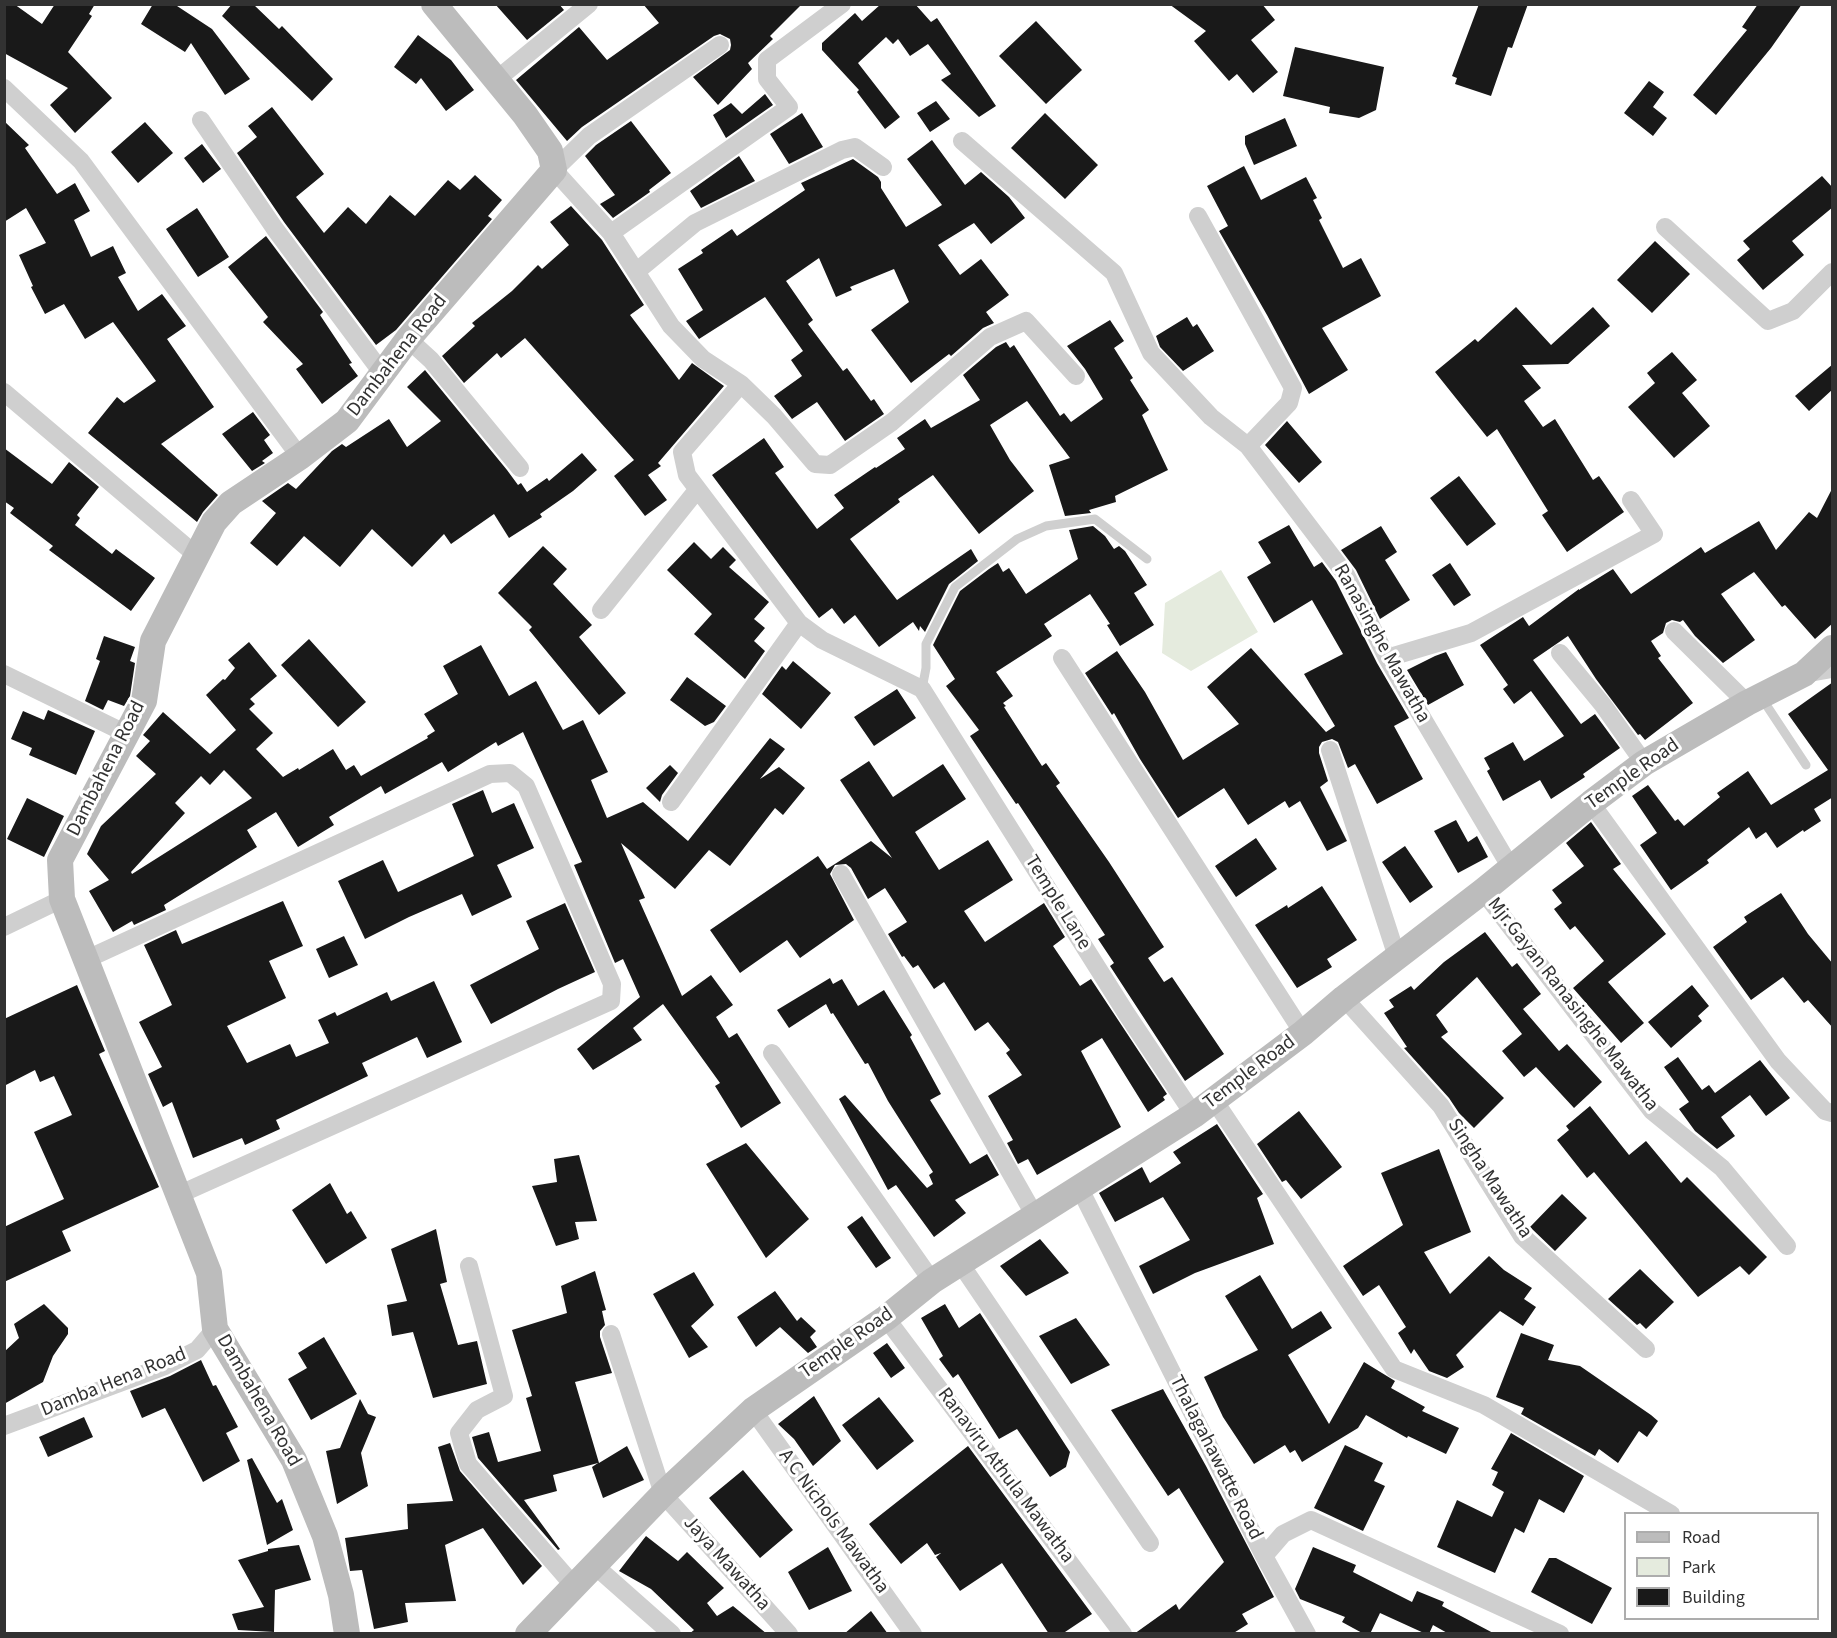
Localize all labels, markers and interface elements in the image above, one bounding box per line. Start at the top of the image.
street label: Dambahena Road [343,290,453,422]
street label: Ranasinghe Mawatha [1327,560,1435,728]
street label: Dambahena Road [63,697,151,841]
street label: Temple Road [1581,734,1685,816]
street label: Temple Lane [1019,851,1095,955]
street label: Mjr.Gayan Ranasinghe Mawatha [1481,893,1663,1117]
street label: Temple Road [1199,1031,1301,1115]
street label: Singha Mawatha [1441,1115,1537,1243]
street label: Temple Road [795,1303,899,1385]
street label: Dambahena Road [210,1331,306,1471]
street label: Damba Hena Road [38,1343,190,1423]
street label: Thalagahawatte Road [1163,1372,1267,1544]
street label: Ranaviru Athula Mawatha [931,1384,1079,1568]
street label: A C Nichols Mawatha [773,1445,893,1599]
street label: Jaya Mawatha [677,1512,775,1616]
legend [1624,1512,1819,1620]
text: Road [1682,1525,1721,1550]
text: Park [1682,1555,1716,1580]
text: Building [1682,1585,1745,1610]

